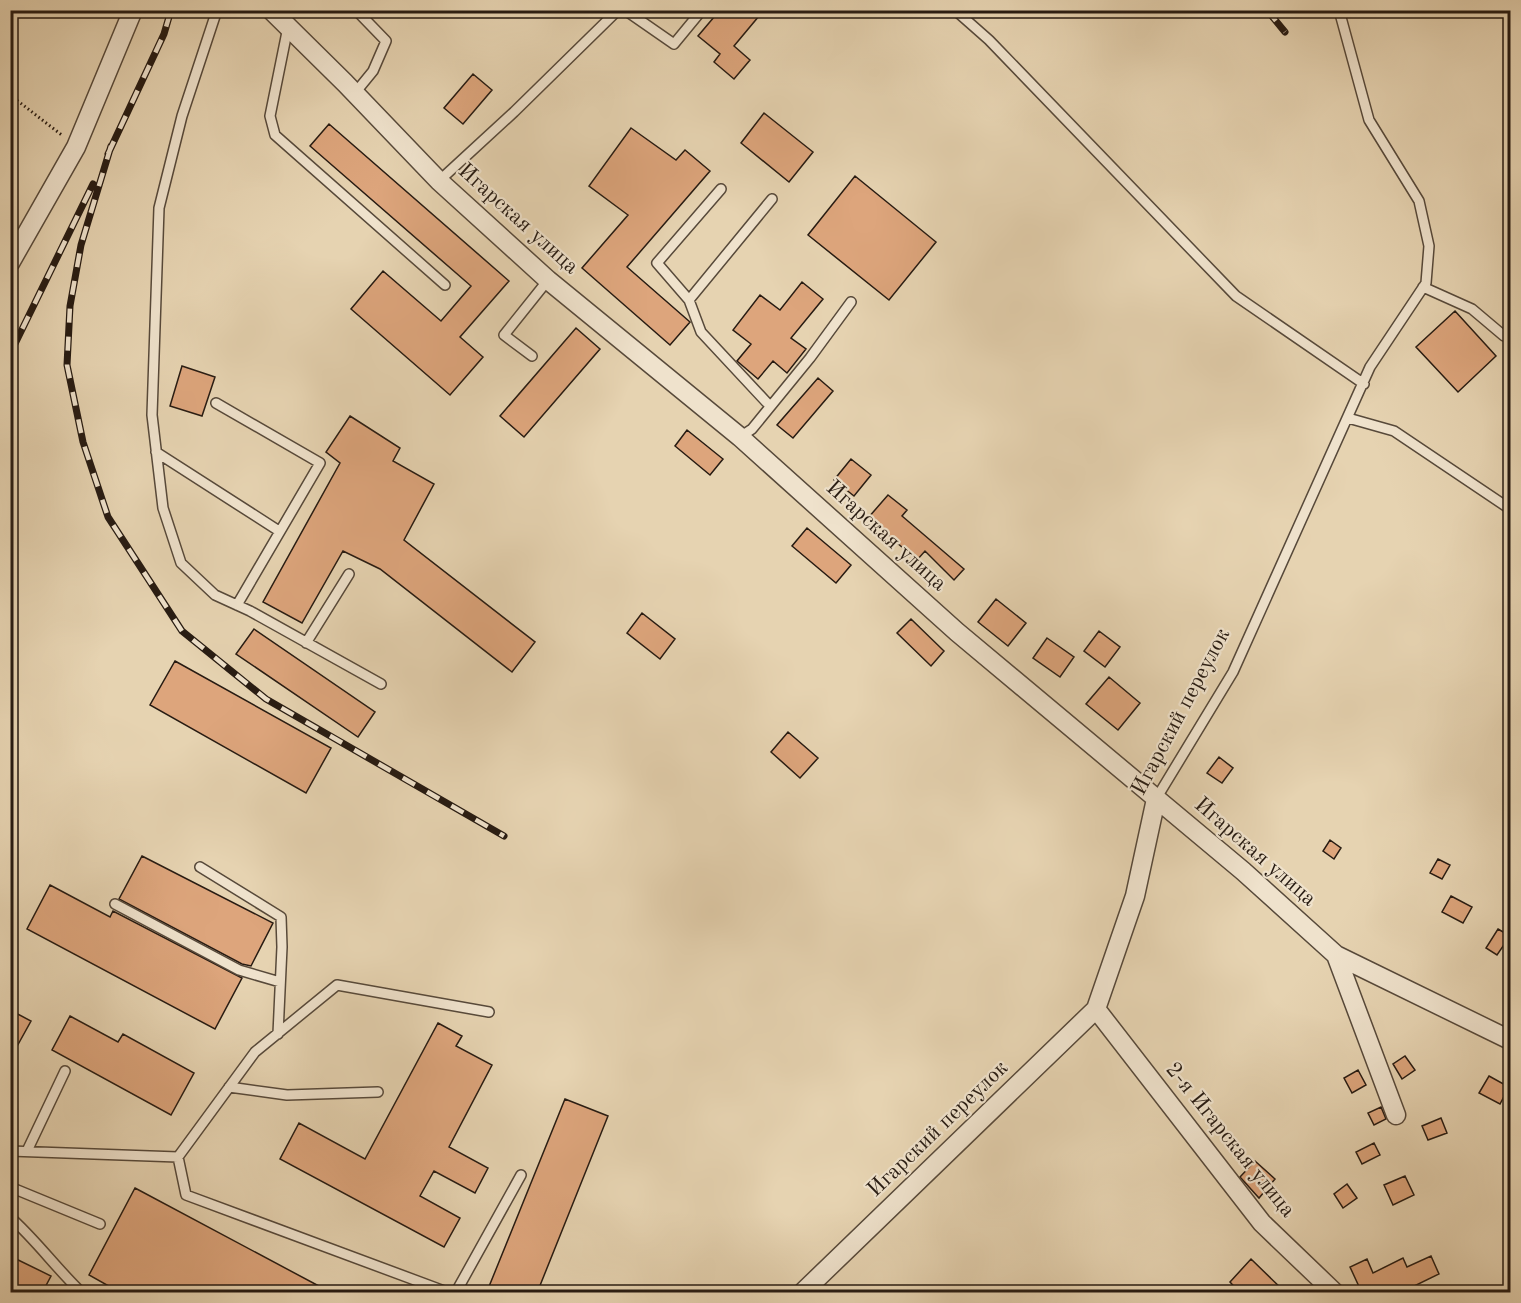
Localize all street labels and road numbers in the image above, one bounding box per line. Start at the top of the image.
street label: Игарская улица [454,159,582,279]
street label: Игарская улица [822,476,950,596]
street label: Игарский переулок [1128,625,1234,799]
street label: Игарская улица [1190,793,1320,911]
street label: Игарский переулок [864,1057,1012,1201]
street label: 2-я Игарская улица [1161,1058,1299,1222]

